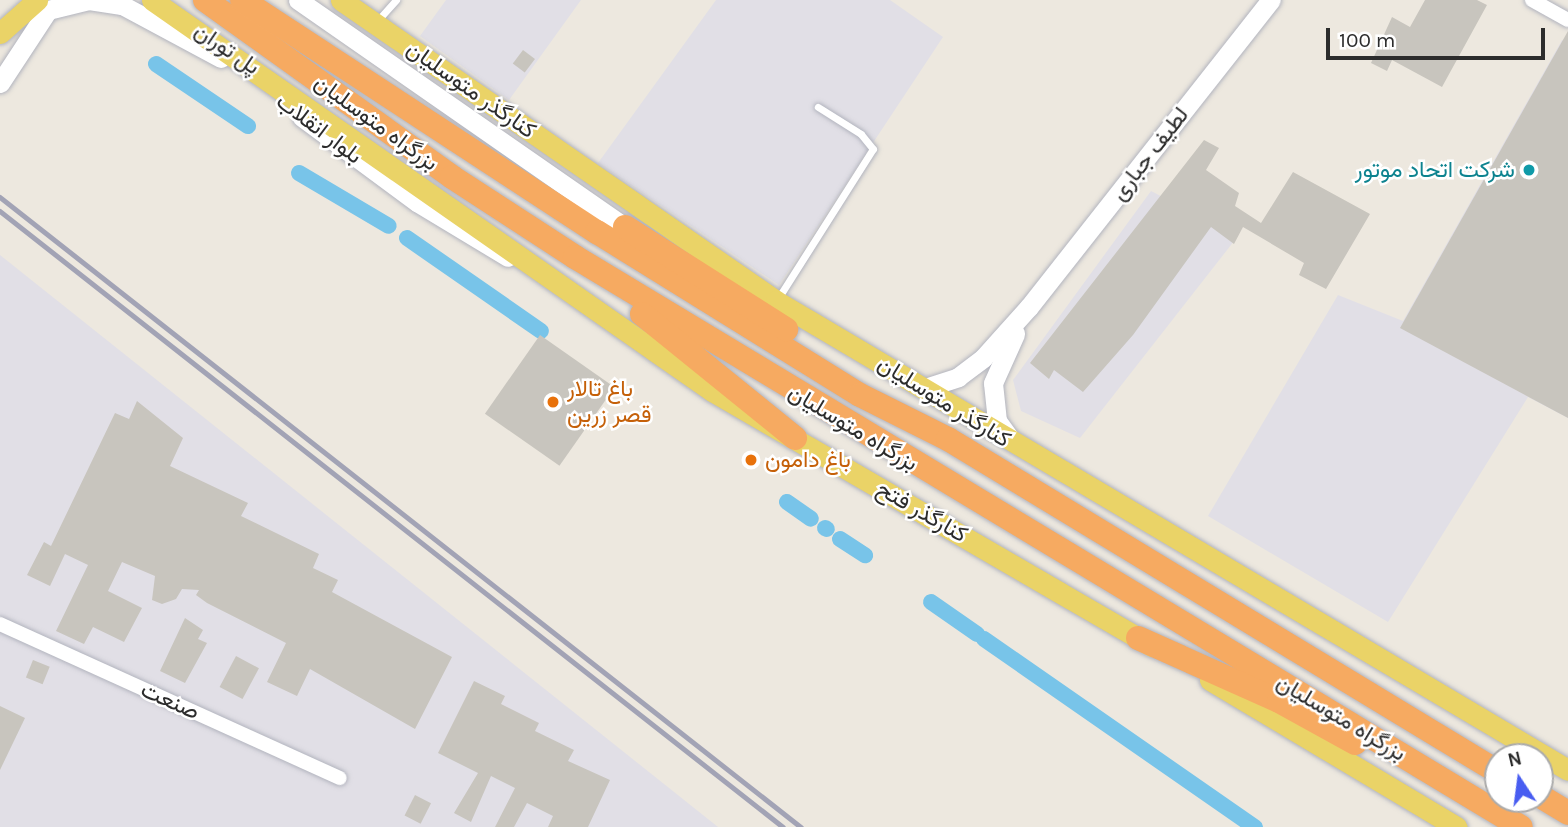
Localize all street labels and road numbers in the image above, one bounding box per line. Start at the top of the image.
street label: پل توران [189,17,265,81]
street label: کنارگذر متوسلیان [401,35,541,145]
street label: بزرگراه متوسلیان [309,69,443,177]
street label: بلوار انقلاب [271,88,367,170]
street label: لطیف جباری [1105,102,1195,206]
street label: کنارگذر متوسلیان [872,350,1016,454]
street label: بزرگراه متوسلیان [783,379,923,477]
street label: کنارگذر فتح [872,475,972,549]
street label: بزرگراه متوسلیان [1271,669,1411,767]
street label: صنعت [136,676,204,726]

